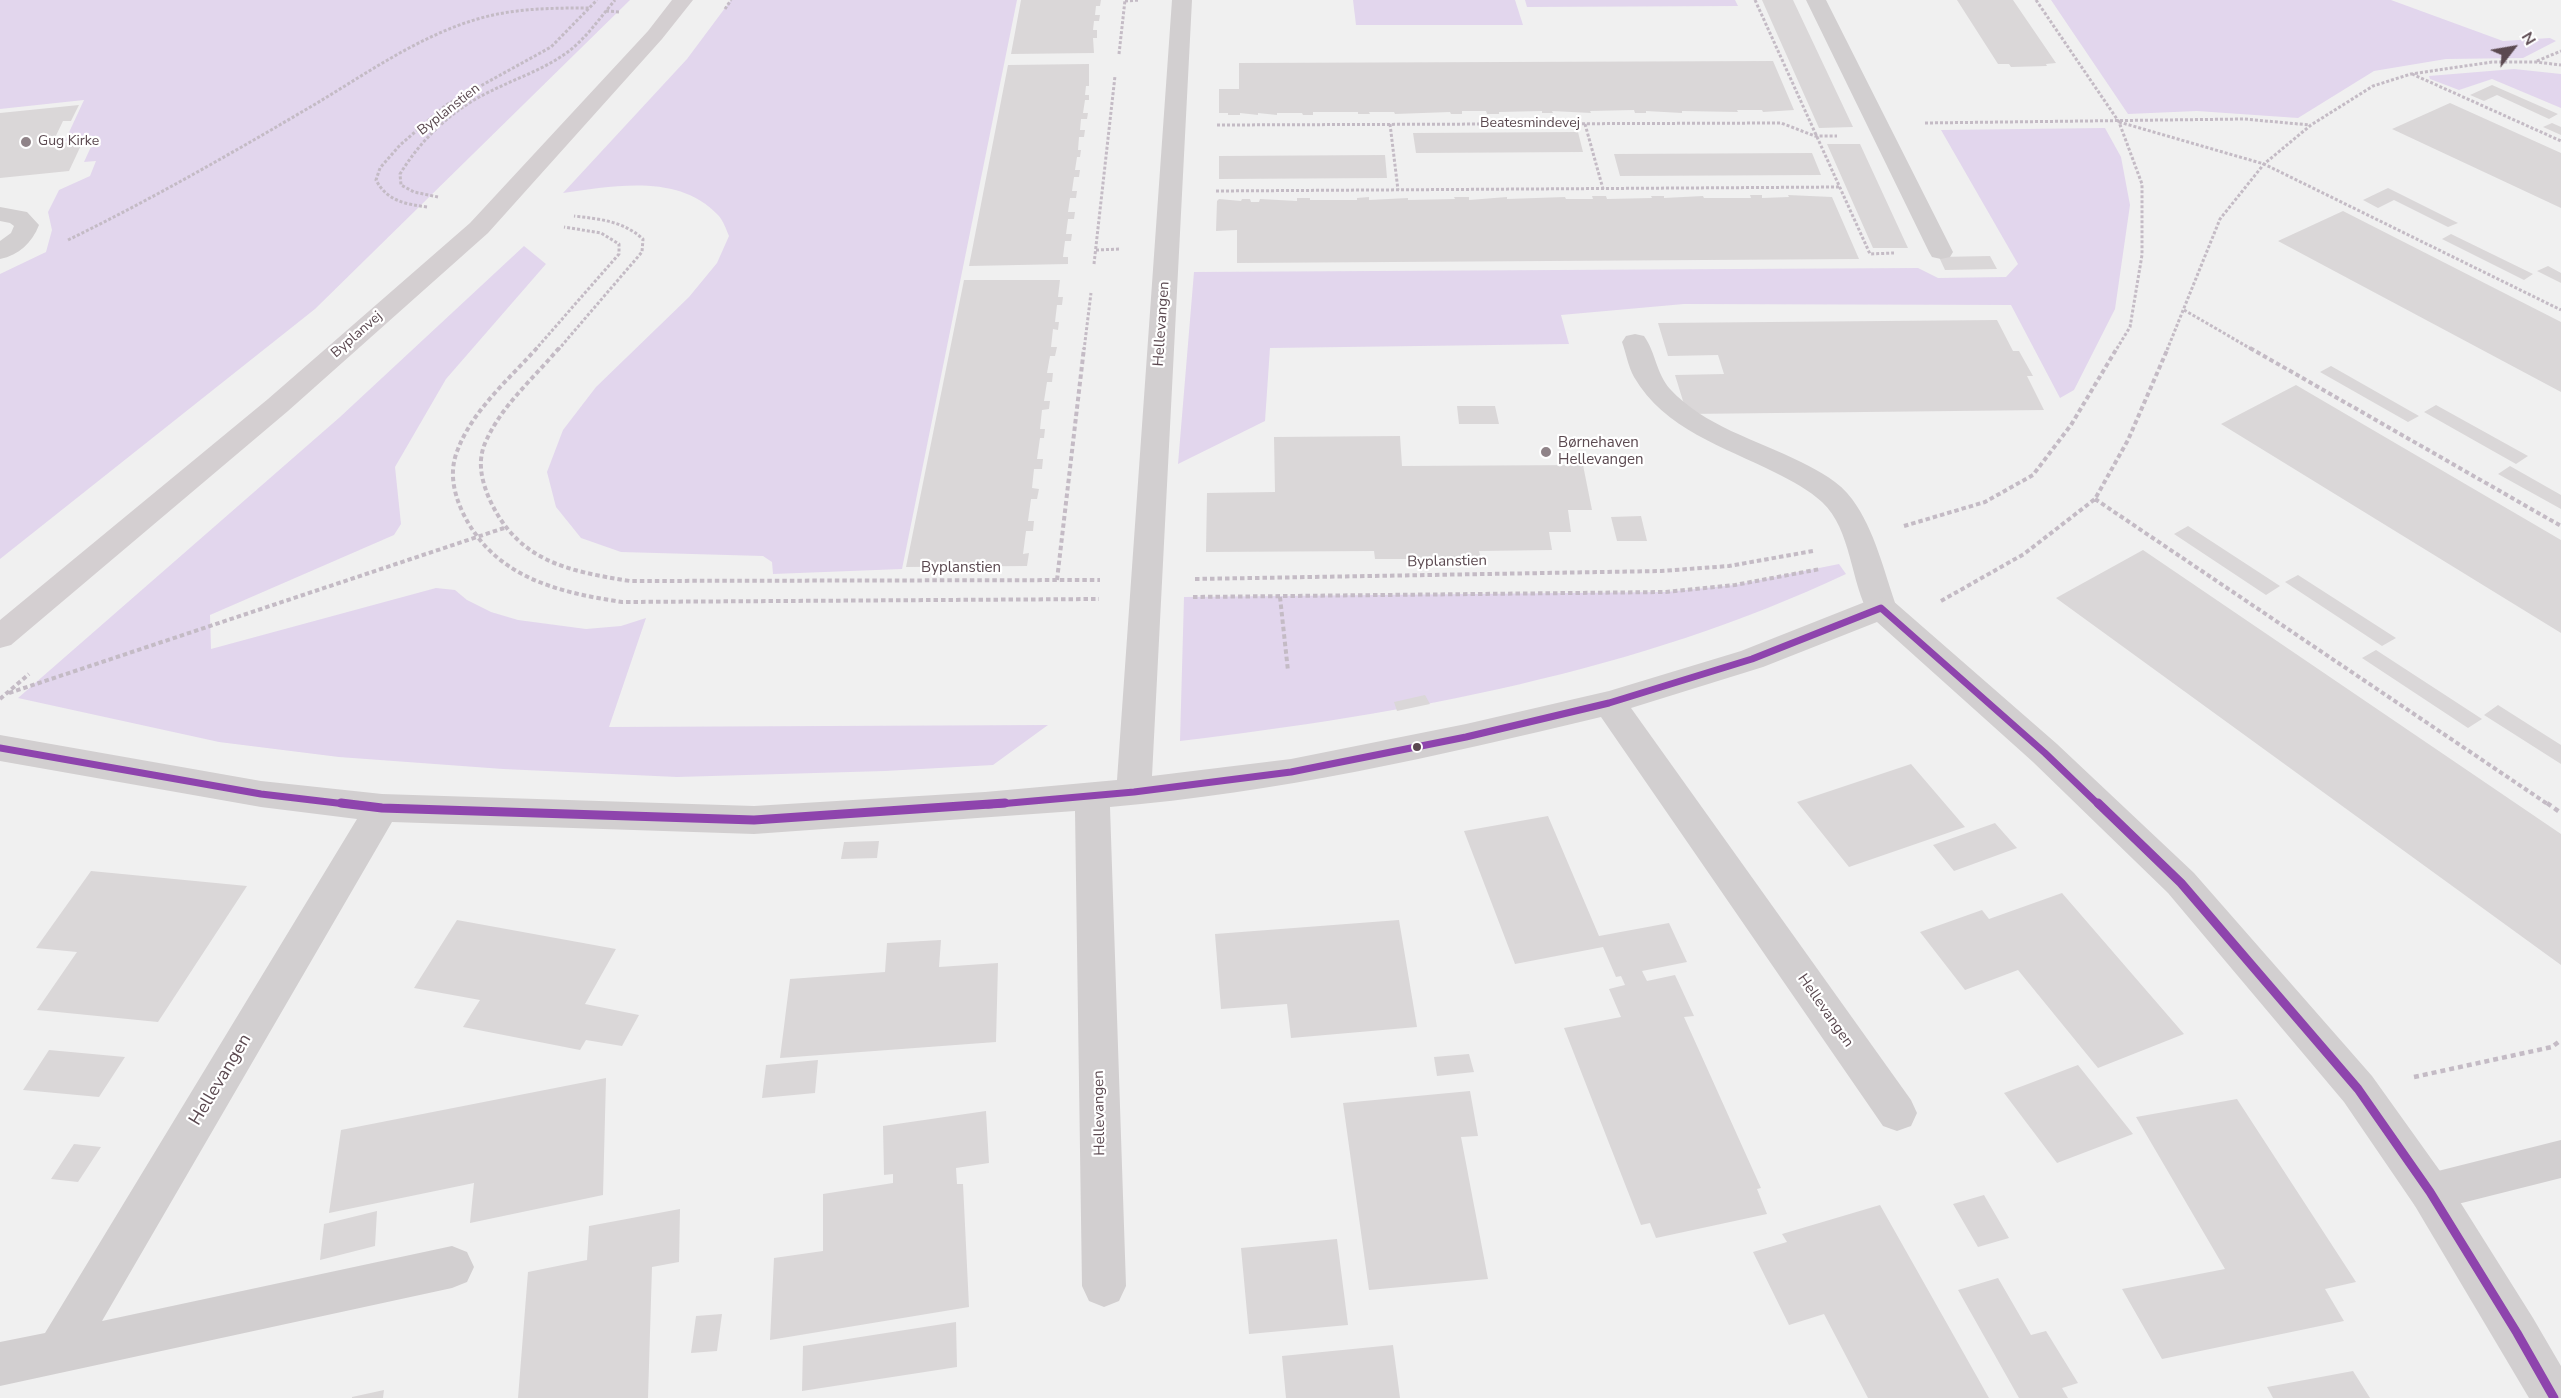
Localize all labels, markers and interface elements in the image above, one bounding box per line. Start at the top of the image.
north arrow [2483,18,2543,78]
text: N [2516,28,2541,50]
street label: Byplanstien [414,80,484,140]
street label: Beatesmindevej [1480,116,1580,132]
place label: Gug Kirke [38,134,99,150]
marker: Gug Kirke [19,135,33,149]
street label: Hellevangen [1150,281,1174,367]
street label: Byplanvej [328,308,386,362]
place label: Børnehaven Hellevangen [1558,434,1643,469]
marker: Børnehaven Hellevangen [1539,445,1553,459]
street label: Byplanstien [1407,552,1487,572]
street label: Byplanstien [921,559,1001,577]
unlabelled marker [1411,741,1423,753]
street label: Hellevangen [1793,971,1857,1051]
street label: Hellevangen [185,1031,257,1129]
street label: Hellevangen [1090,1070,1110,1156]

